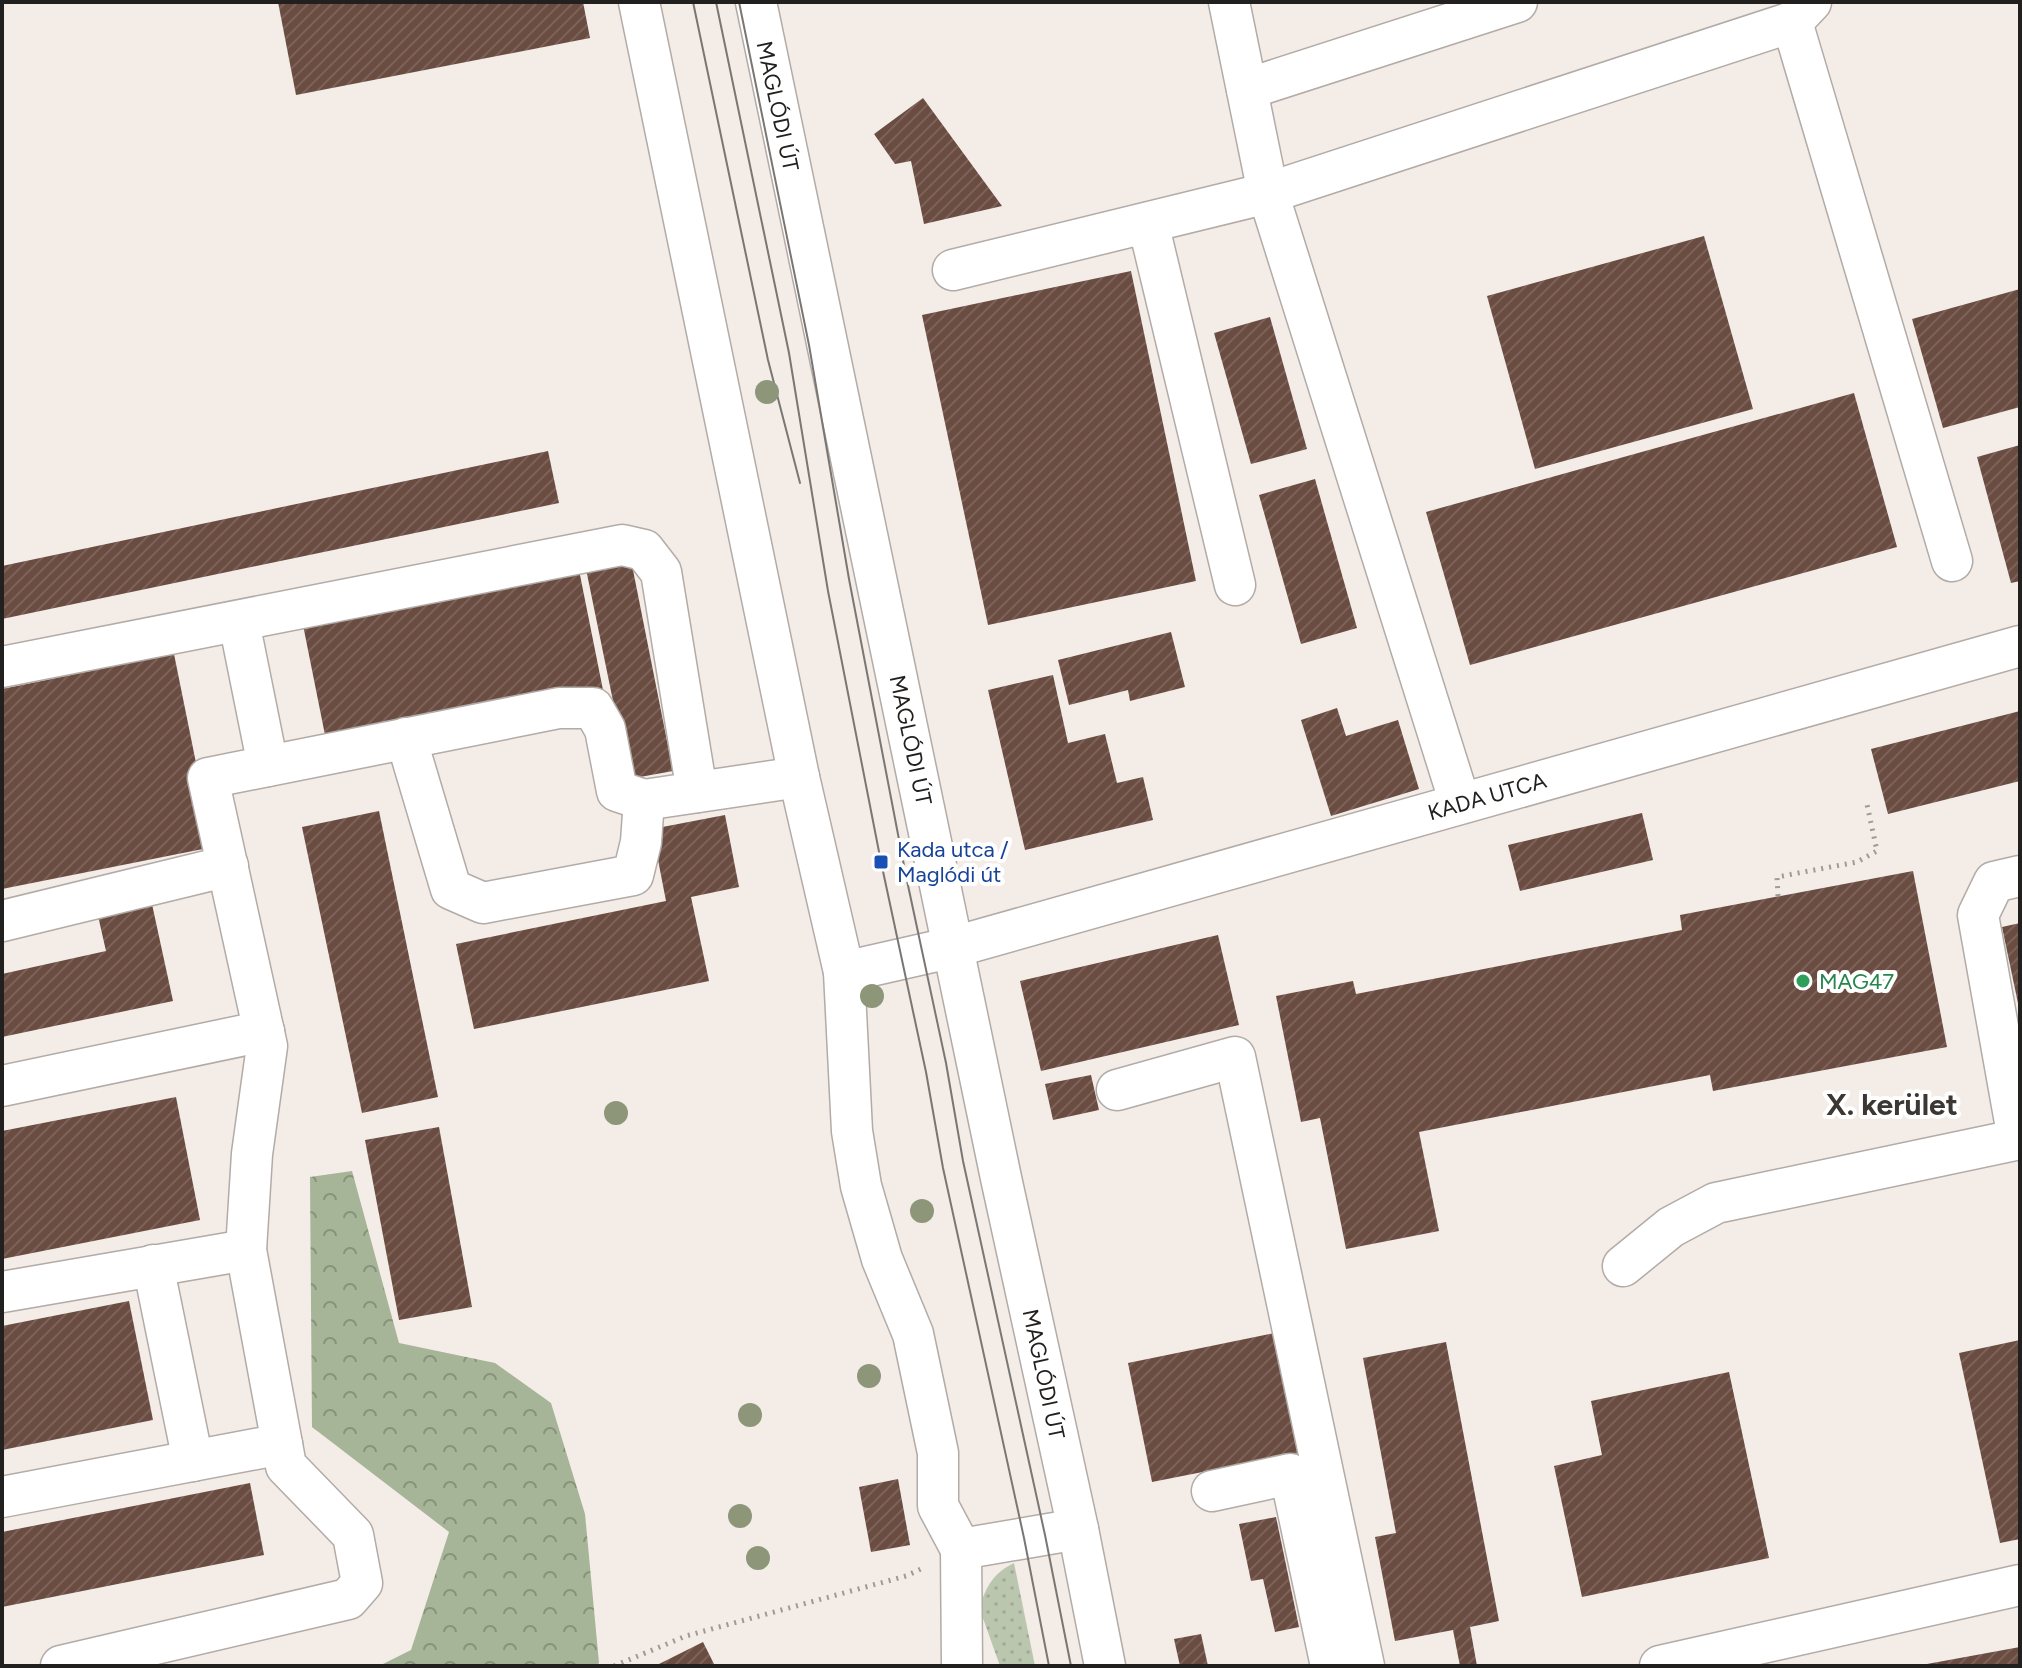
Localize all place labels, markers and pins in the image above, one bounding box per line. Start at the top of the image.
place label: Kada utca / Maglódi út [897,836,1009,888]
marker: Kada utca / Maglódi út [872,853,890,871]
place label: MAG47 [1819,968,1894,995]
marker: MAG47 [1794,972,1812,990]

